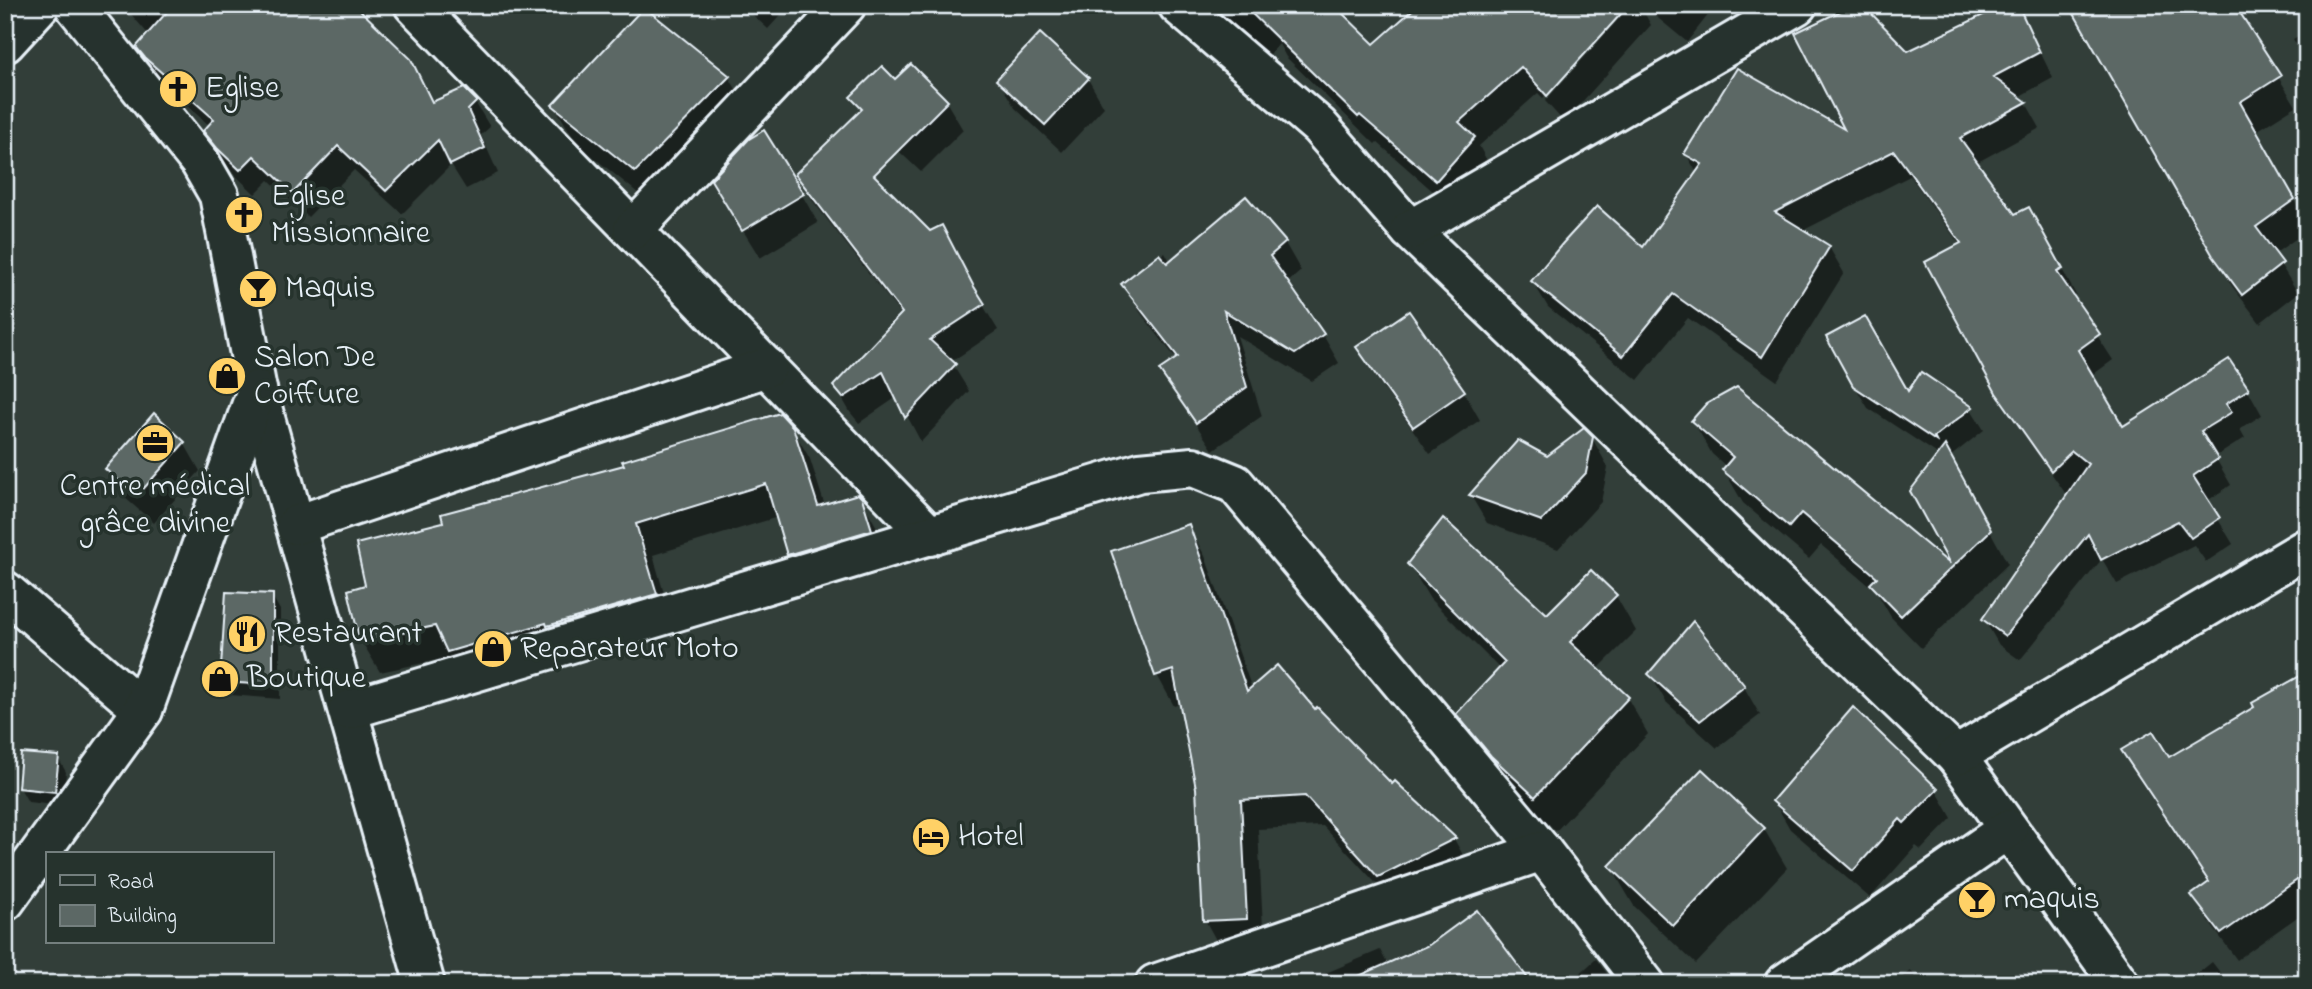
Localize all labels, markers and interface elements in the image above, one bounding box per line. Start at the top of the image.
place label: Eglise [205,66,280,113]
church icon: Eglise [157,68,199,110]
place label: Eglise Missionnaire [271,174,431,258]
church icon: Eglise Missionnaire [223,194,265,236]
place label: Maquis [285,266,375,313]
bar icon: Maquis [237,268,279,310]
place label: Salon De Coiffure [254,335,376,419]
shop icon: Salon De Coiffure [206,355,248,397]
office icon: Centre médical grâce divine [134,422,176,464]
place label: Centre médical grâce divine [60,464,250,548]
place label: Restaurant [274,611,423,658]
restaurant icon: Restaurant [226,613,268,655]
place label: Reparateur Moto [520,626,739,673]
shop icon: Reparateur Moto [472,628,514,670]
place label: Boutique [246,656,366,703]
shop icon: Boutique [199,658,241,700]
place label: Hotel [958,814,1024,861]
hotel icon: Hotel [910,816,952,858]
legend [46,852,273,944]
text: Road [108,868,154,898]
place label: maquis [2004,877,2100,924]
bar icon: maquis [1956,879,1998,921]
text: Building [107,902,177,934]

